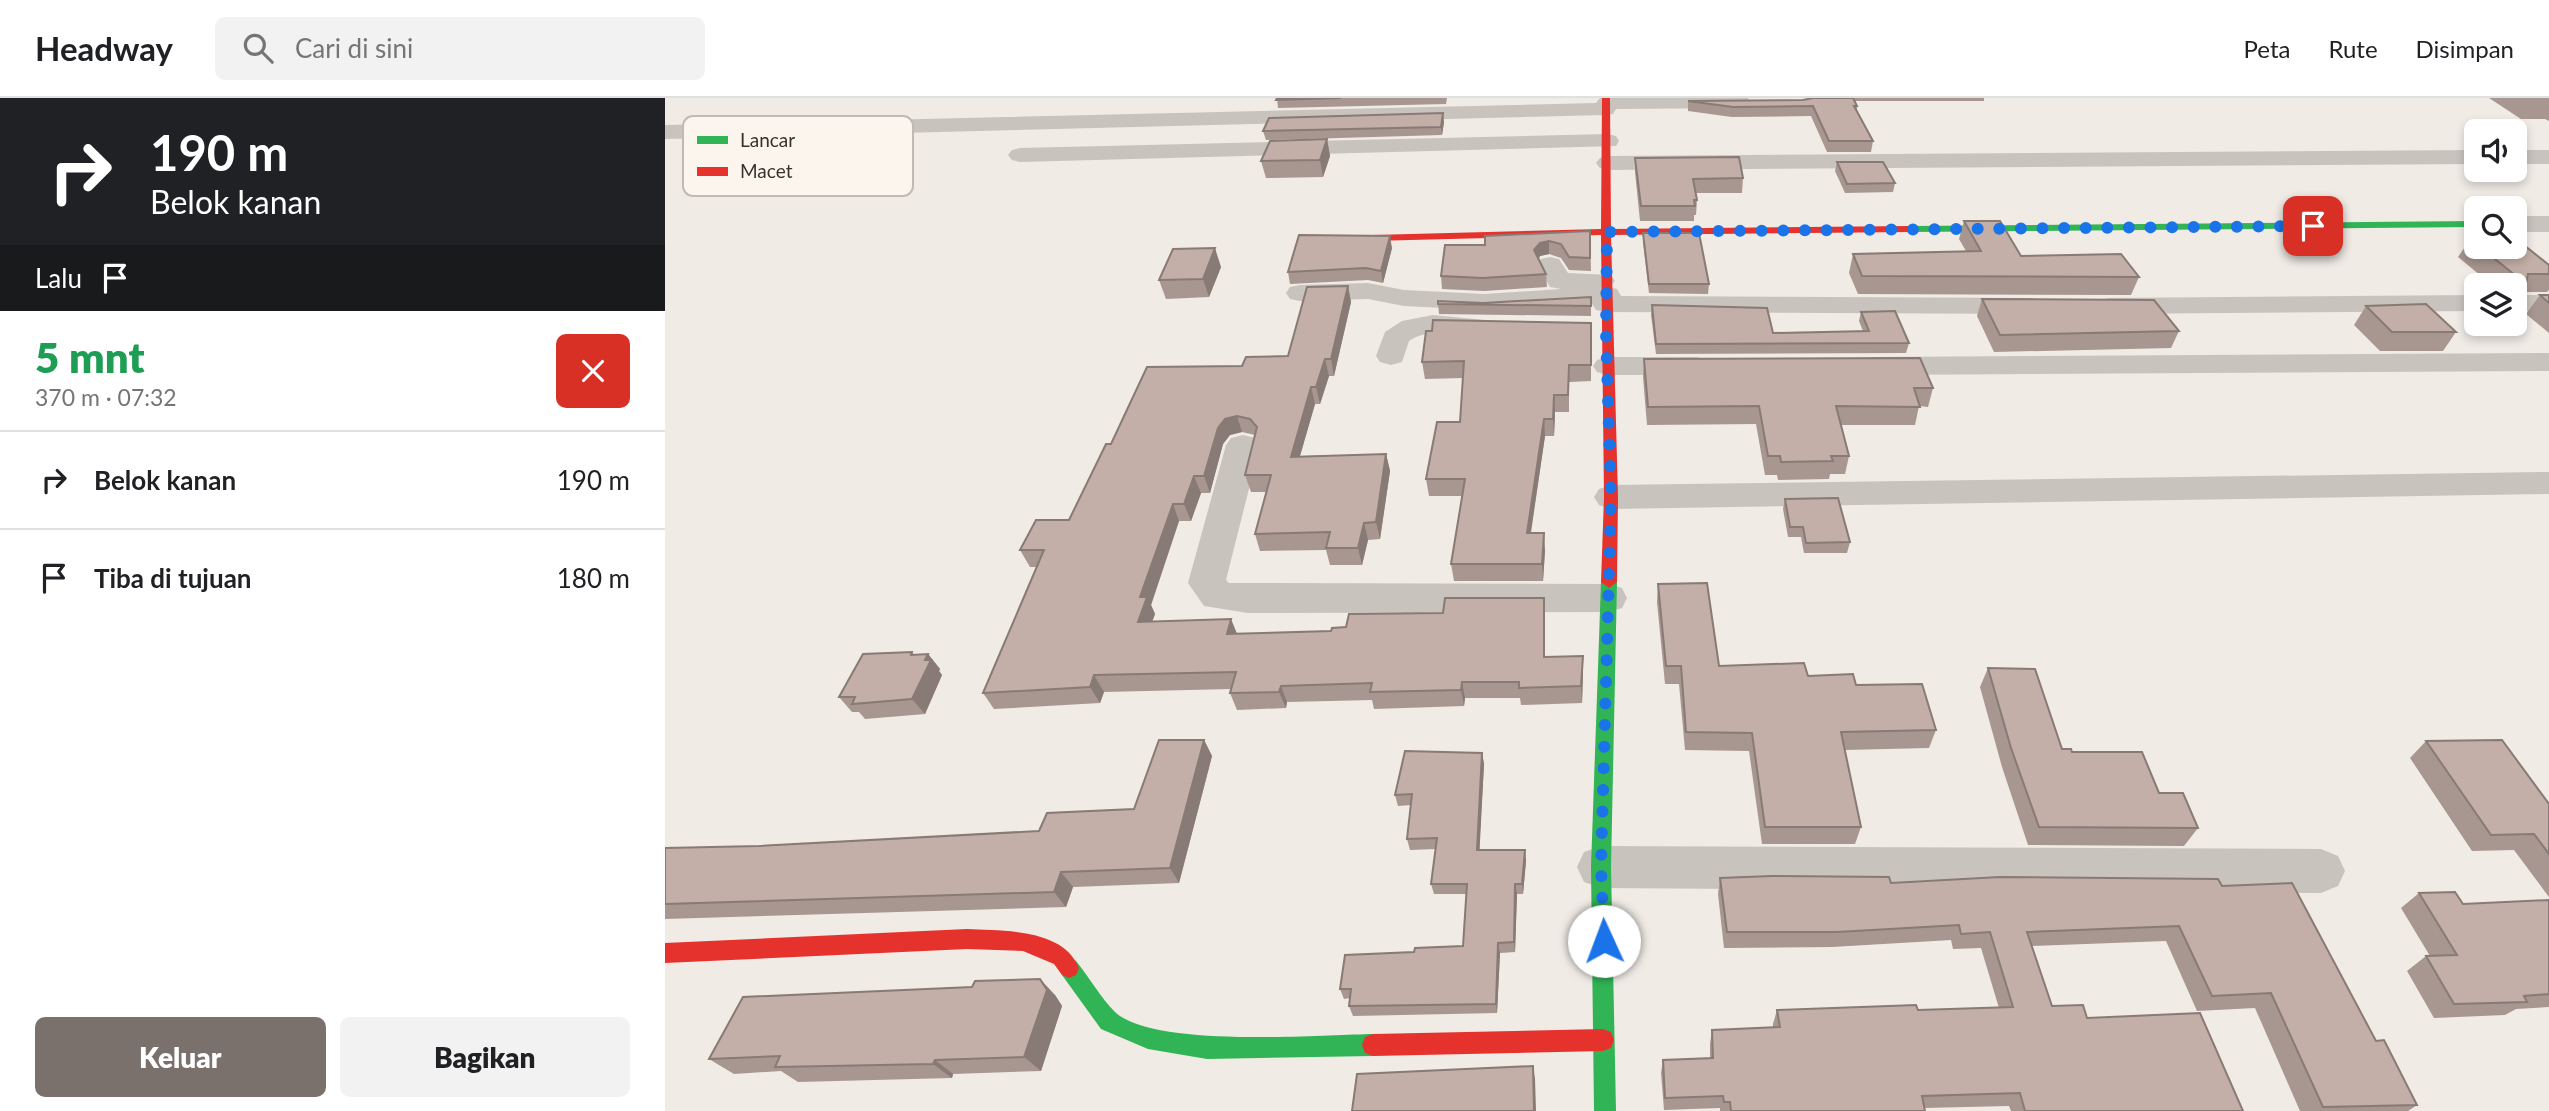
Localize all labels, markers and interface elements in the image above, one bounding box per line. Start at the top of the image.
search box [215,17,705,80]
text: Headway [35,28,173,68]
icon: search [239,29,277,67]
text: Cari di sini [295,32,413,64]
text: Peta [2244,34,2290,63]
text: Rute [2328,34,2378,63]
text: Disimpan [2416,34,2514,63]
legend [683,116,913,196]
map controls [2464,119,2527,336]
button: sound [2464,119,2527,182]
text: 190 m [150,123,288,181]
icon: right [35,126,126,217]
text: Lancar [740,128,795,151]
text: Macet [740,159,793,182]
text: Belok kanan [150,182,321,221]
pin [2283,196,2343,256]
button: search [2464,196,2527,259]
icon: arrive [2294,207,2332,245]
icon: arrive [96,259,134,297]
text: Lalu [35,262,82,294]
button: layers [2464,273,2527,336]
text: 5 mnt [35,332,145,382]
button: close [556,334,630,408]
text: 370 m · 07:32 [35,383,177,411]
icon: right [35,461,73,499]
text: Belok kanan [94,464,236,496]
text: 190 m [557,464,630,496]
icon: arrive [35,559,73,597]
text: Tiba di tujuan [94,562,252,594]
text: 180 m [557,562,630,594]
position arrow [1567,904,1641,978]
button: Keluar [35,1017,326,1097]
button: Bagikan [340,1017,630,1097]

